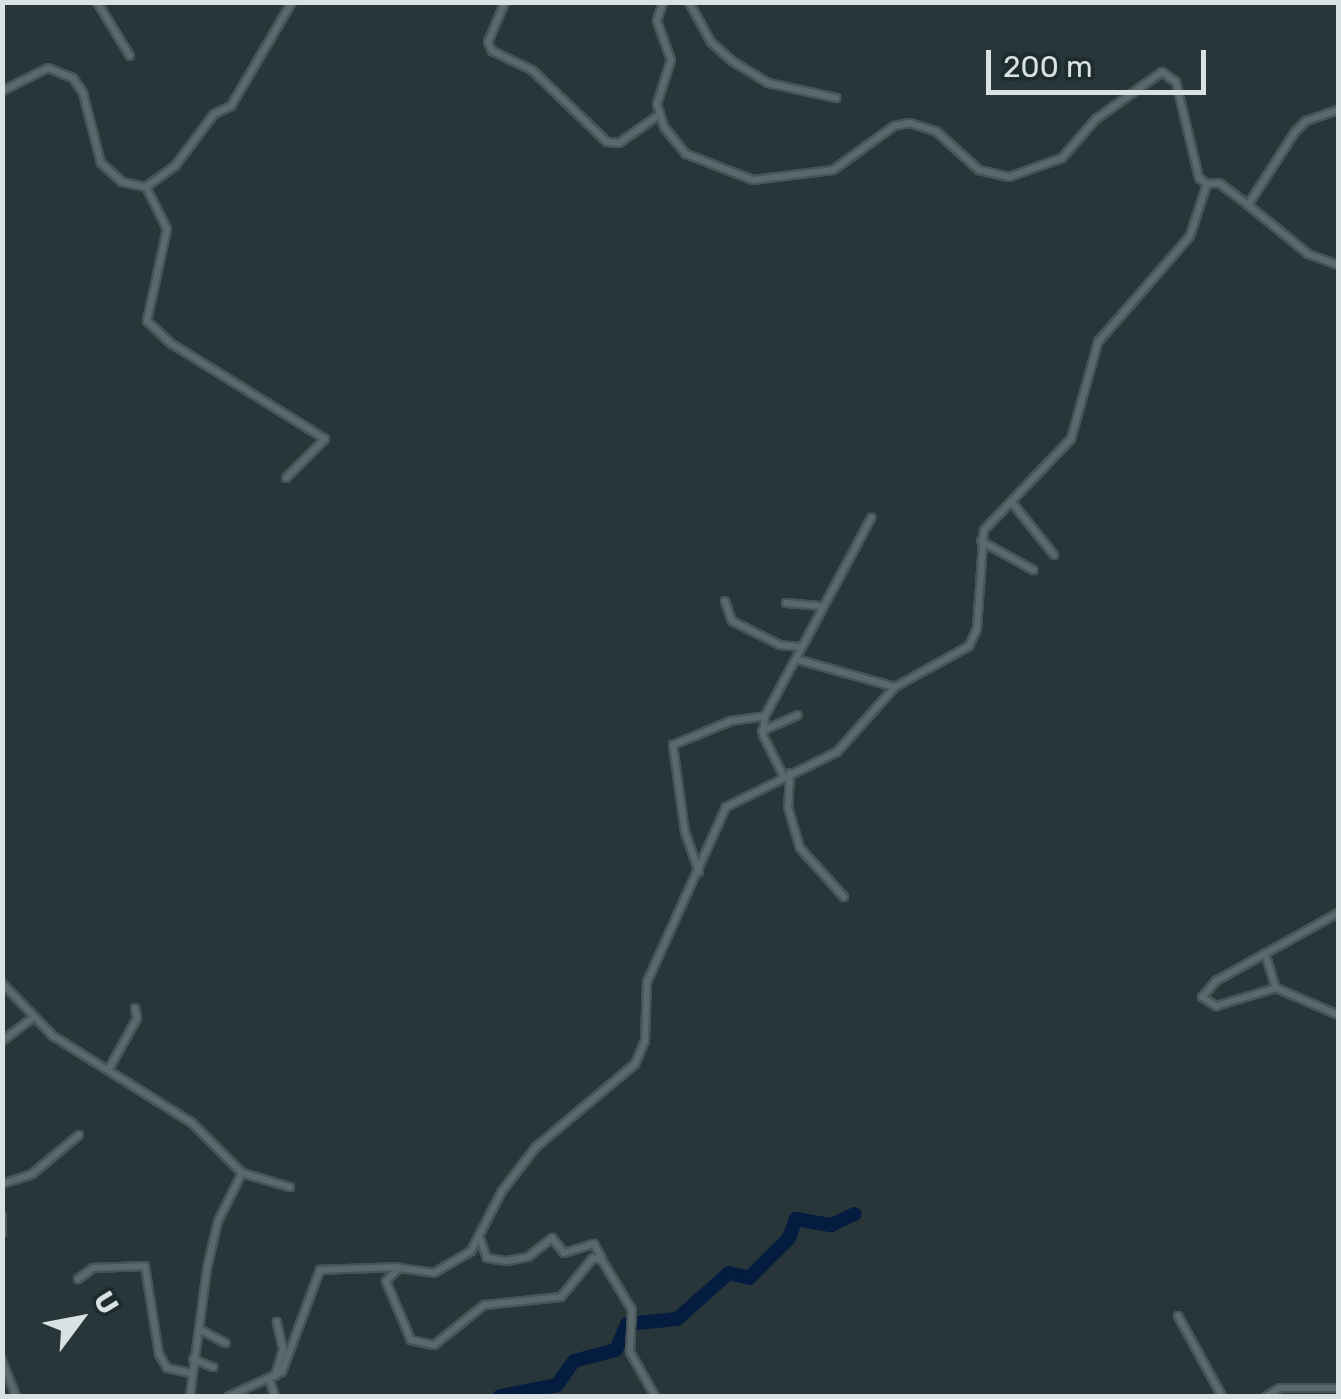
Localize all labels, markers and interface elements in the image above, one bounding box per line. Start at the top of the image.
scale bar [991,30,1211,92]
text: 200 m [1003,49,1093,85]
north arrow [30,1269,130,1369]
text: U [86,1285,125,1320]

